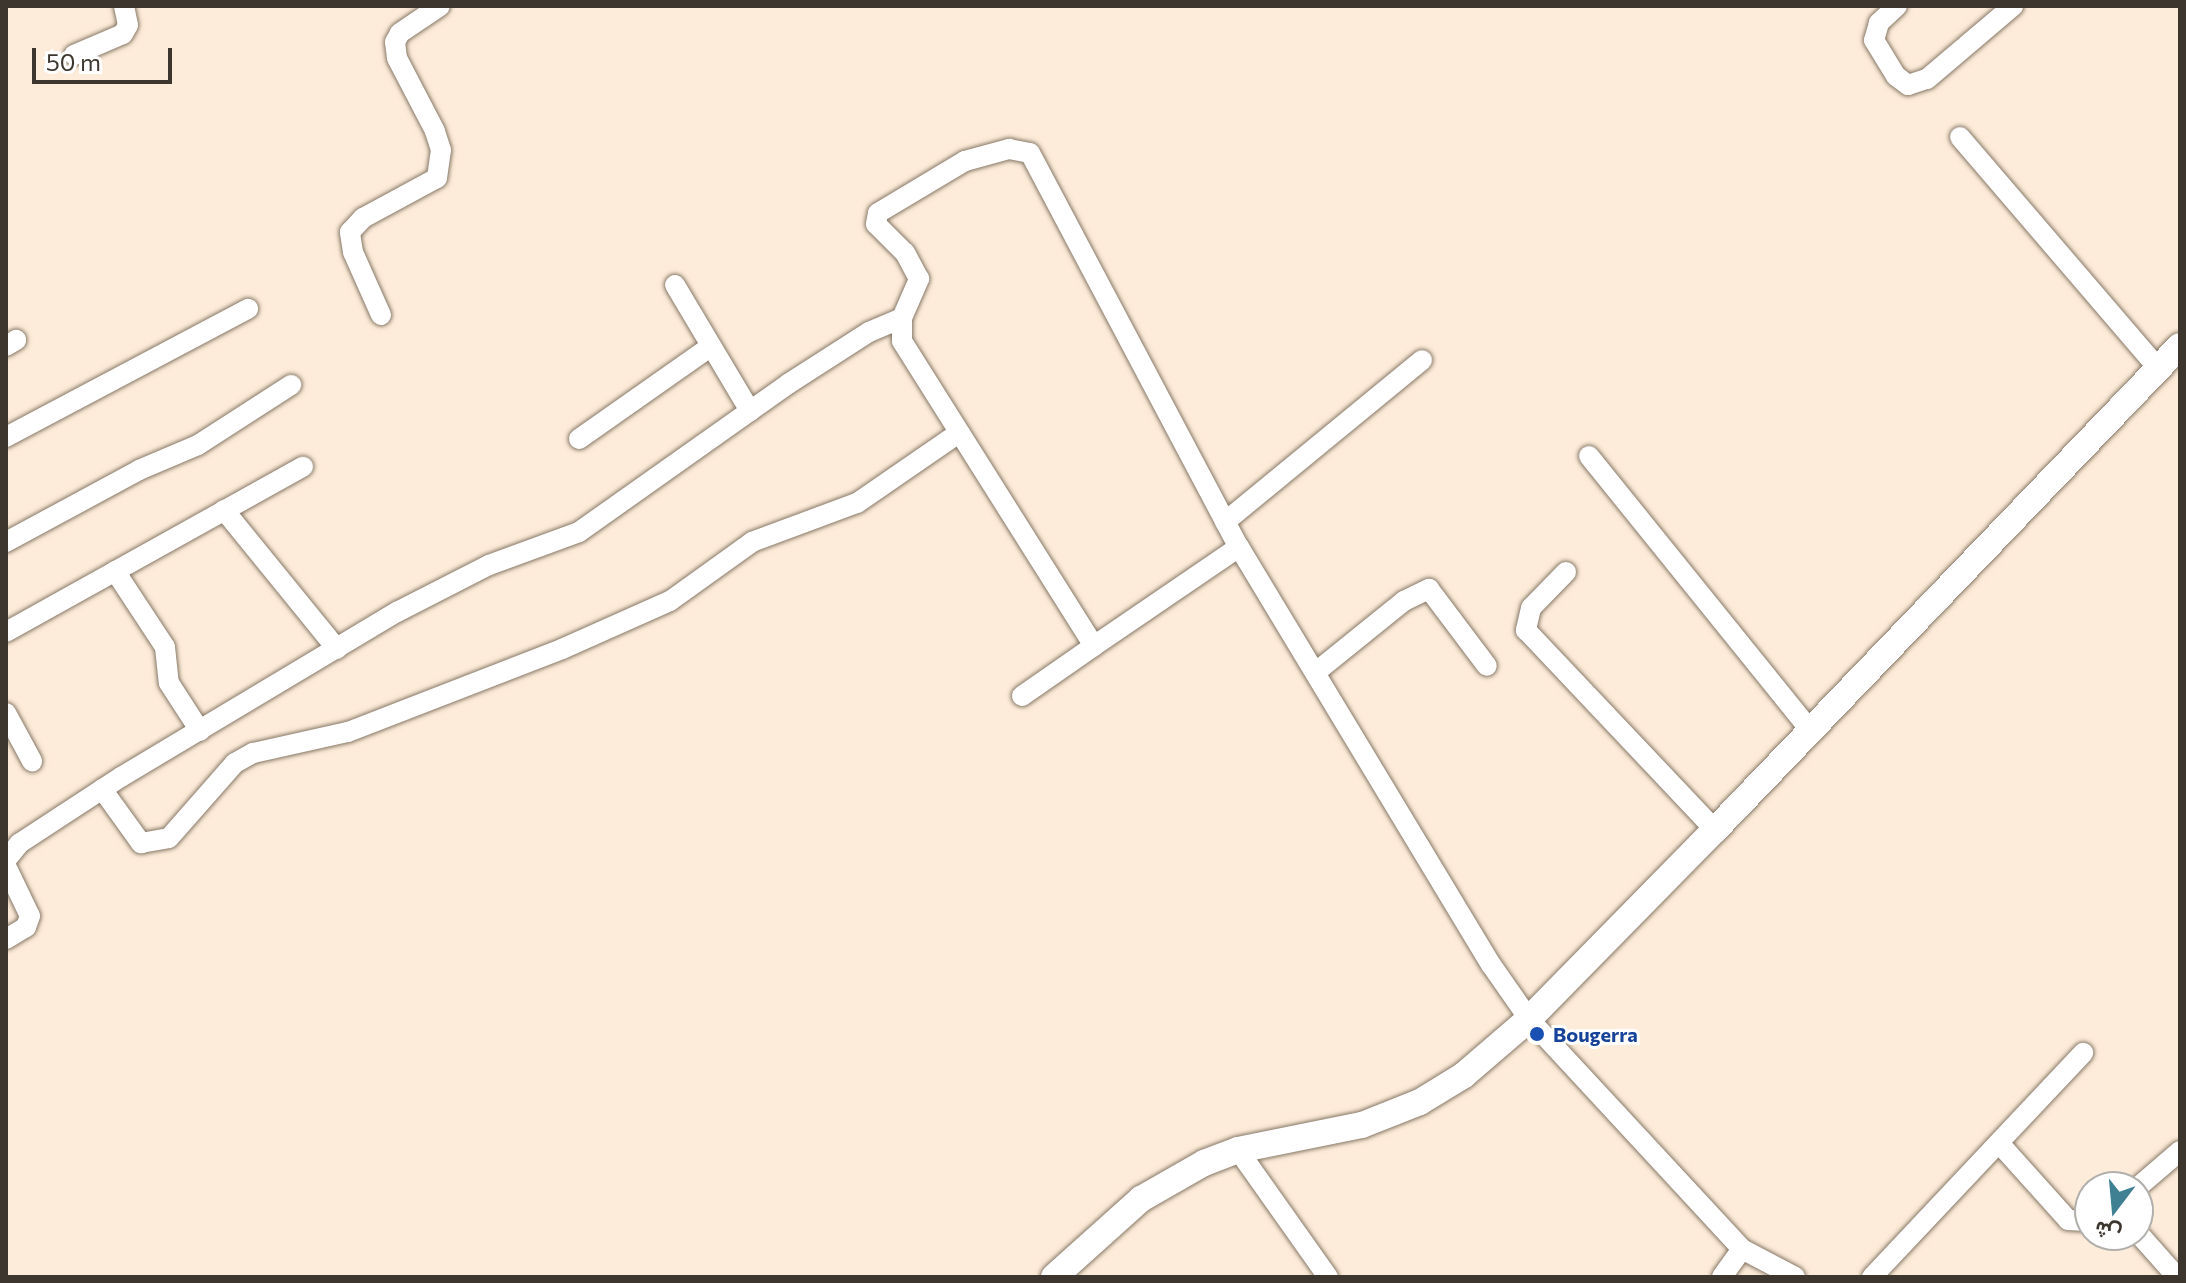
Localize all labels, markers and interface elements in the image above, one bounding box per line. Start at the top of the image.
scale bar [36,32,176,82]
text: 50 m [46,47,101,76]
place label: Bougerra [1553,1022,1638,1046]
marker: Bougerra [1528,1025,1546,1043]
north arrow [2074,1171,2154,1251]
text: ش [2091,1216,2124,1249]

